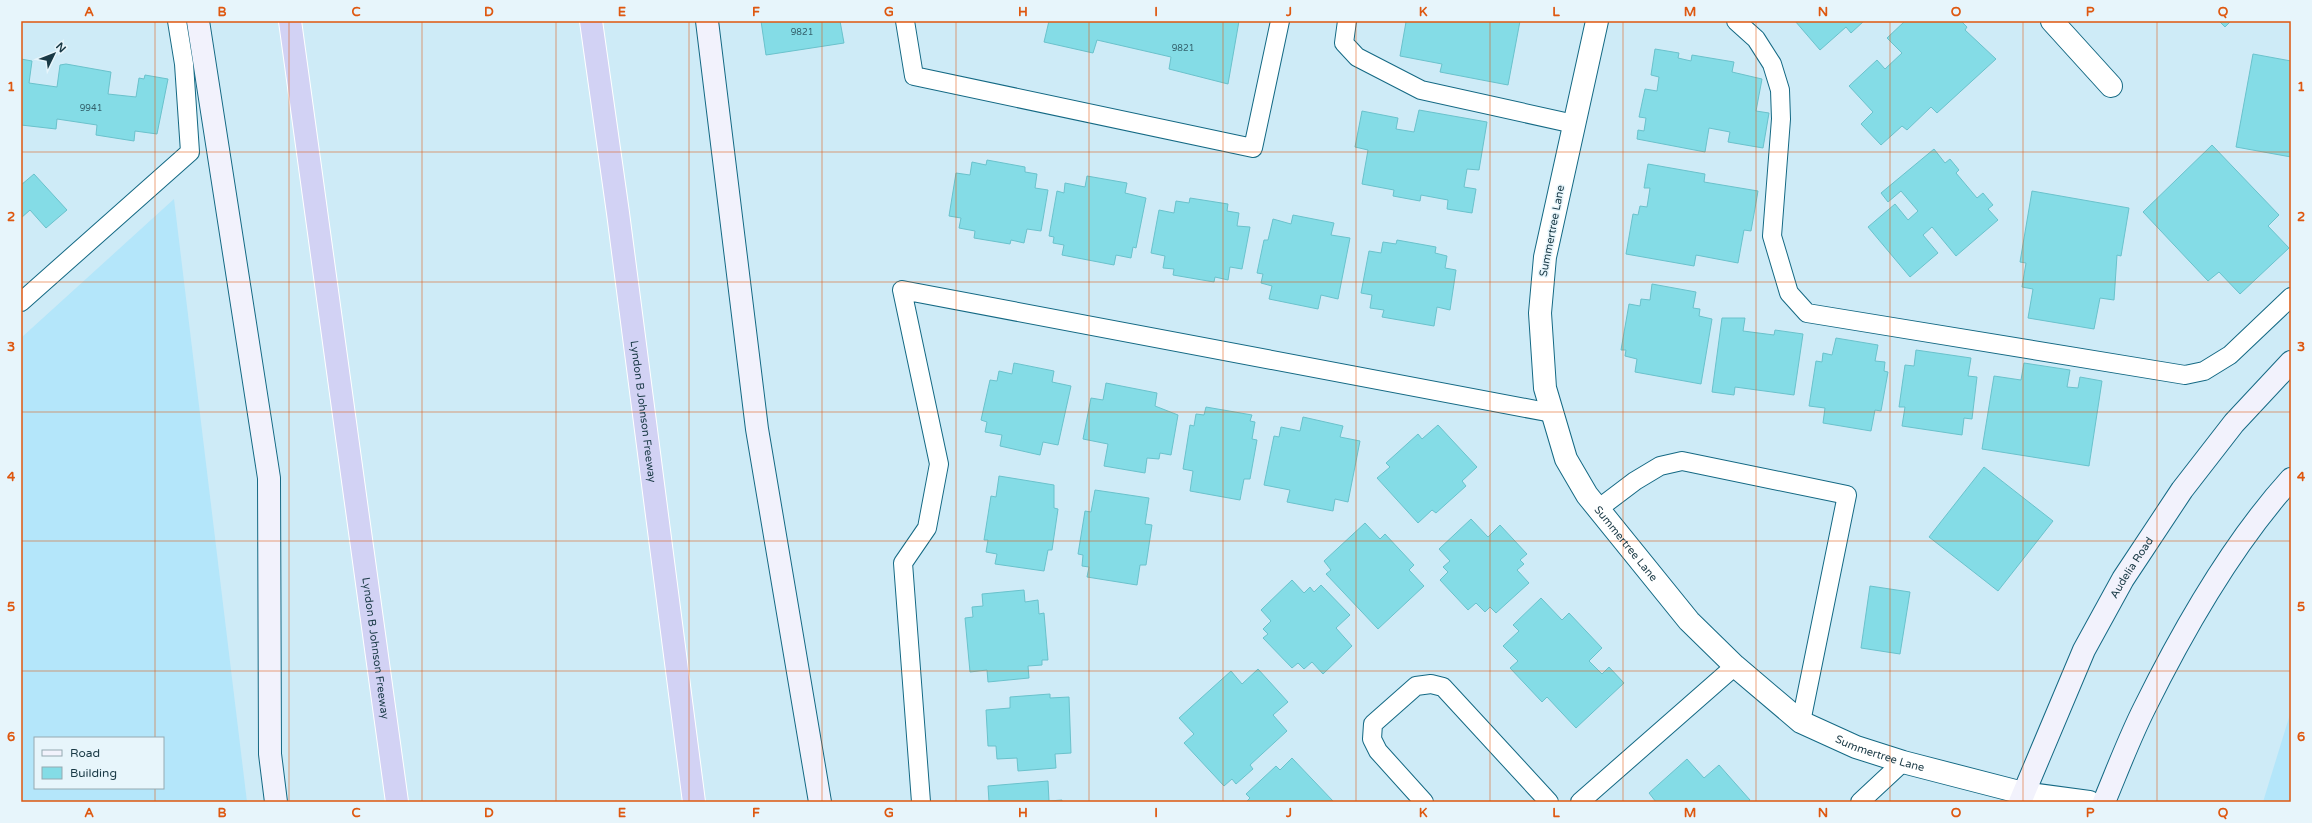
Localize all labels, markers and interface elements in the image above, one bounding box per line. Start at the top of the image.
text: A [84,4,94,20]
text: B [217,4,227,20]
text: C [351,4,361,20]
text: D [484,4,494,20]
text: E [618,4,626,20]
text: F [752,4,760,20]
text: G [884,4,894,20]
text: H [1018,4,1028,20]
text: I [1154,4,1158,20]
text: J [1285,4,1292,20]
text: K [1419,4,1428,20]
text: L [1552,4,1560,20]
text: M [1684,4,1696,20]
text: N [1818,4,1828,20]
text: O [1951,4,1962,20]
text: P [2086,4,2095,20]
text: Q [2218,4,2229,20]
house number: 9821 [791,27,813,38]
north arrow [34,34,74,74]
text: N [53,40,69,55]
house number: 9821 [1172,43,1194,54]
text: 1 [7,79,15,95]
text: 1 [2297,79,2305,95]
house number: 9941 [80,103,102,114]
street label: Summertree Lane [1537,184,1567,278]
text: 2 [7,209,15,225]
text: 2 [2297,209,2305,225]
text: 3 [7,339,15,355]
text: 3 [2297,339,2305,355]
street label: Lyndon B Johnson Freeway [628,340,659,483]
text: 4 [7,469,16,485]
text: 4 [2297,469,2306,485]
street label: Summertree Lane [1592,503,1661,584]
street label: Audelia Road [2107,534,2156,601]
street label: Lyndon B Johnson Freeway [360,576,392,720]
text: 5 [7,599,15,615]
text: 5 [2297,599,2305,615]
text: 6 [7,729,15,745]
text: 6 [2297,729,2305,745]
street label: Summertree Lane [1833,732,1926,774]
legend [34,737,164,789]
text: Road [70,746,100,760]
text: Building [70,766,117,780]
text: A [84,805,94,821]
text: B [217,805,227,821]
text: C [351,805,361,821]
text: D [484,805,494,821]
text: E [618,805,626,821]
text: F [752,805,760,821]
text: G [884,805,894,821]
text: H [1018,805,1028,821]
text: I [1154,805,1158,821]
text: J [1285,805,1292,821]
text: K [1419,805,1428,821]
text: L [1552,805,1560,821]
text: M [1684,805,1696,821]
text: N [1818,805,1828,821]
text: O [1951,805,1962,821]
text: P [2086,805,2095,821]
text: Q [2218,805,2229,821]

